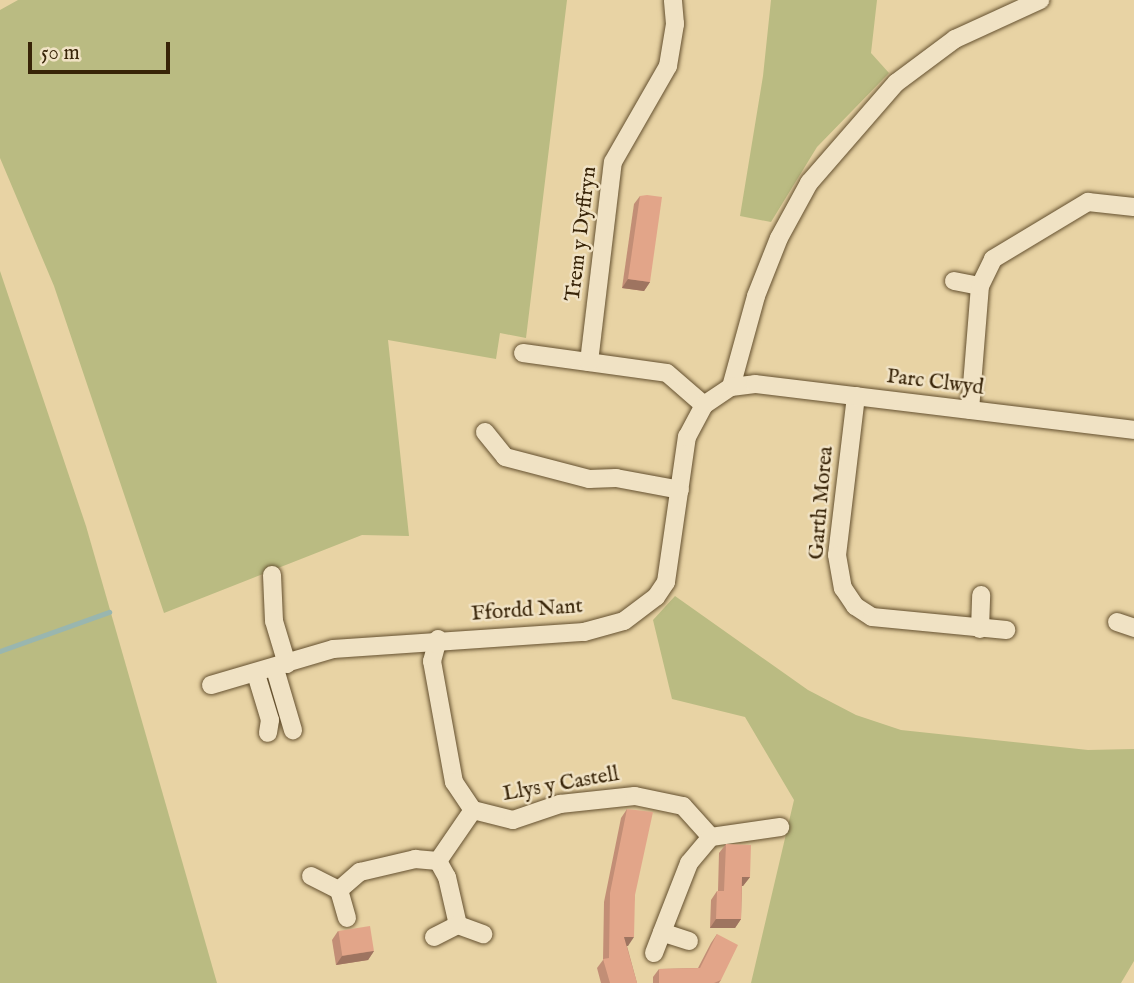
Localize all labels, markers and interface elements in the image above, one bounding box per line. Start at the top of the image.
scale bar [32,28,173,72]
text: 50 m [41,40,80,67]
street label: Trem y Dyffryn [561,165,603,303]
street label: Parc Clwyd [885,365,985,401]
street label: Garth Morea [804,445,840,561]
street label: Ffordd Nant [470,595,584,627]
street label: Llys y Castell [501,762,621,808]

